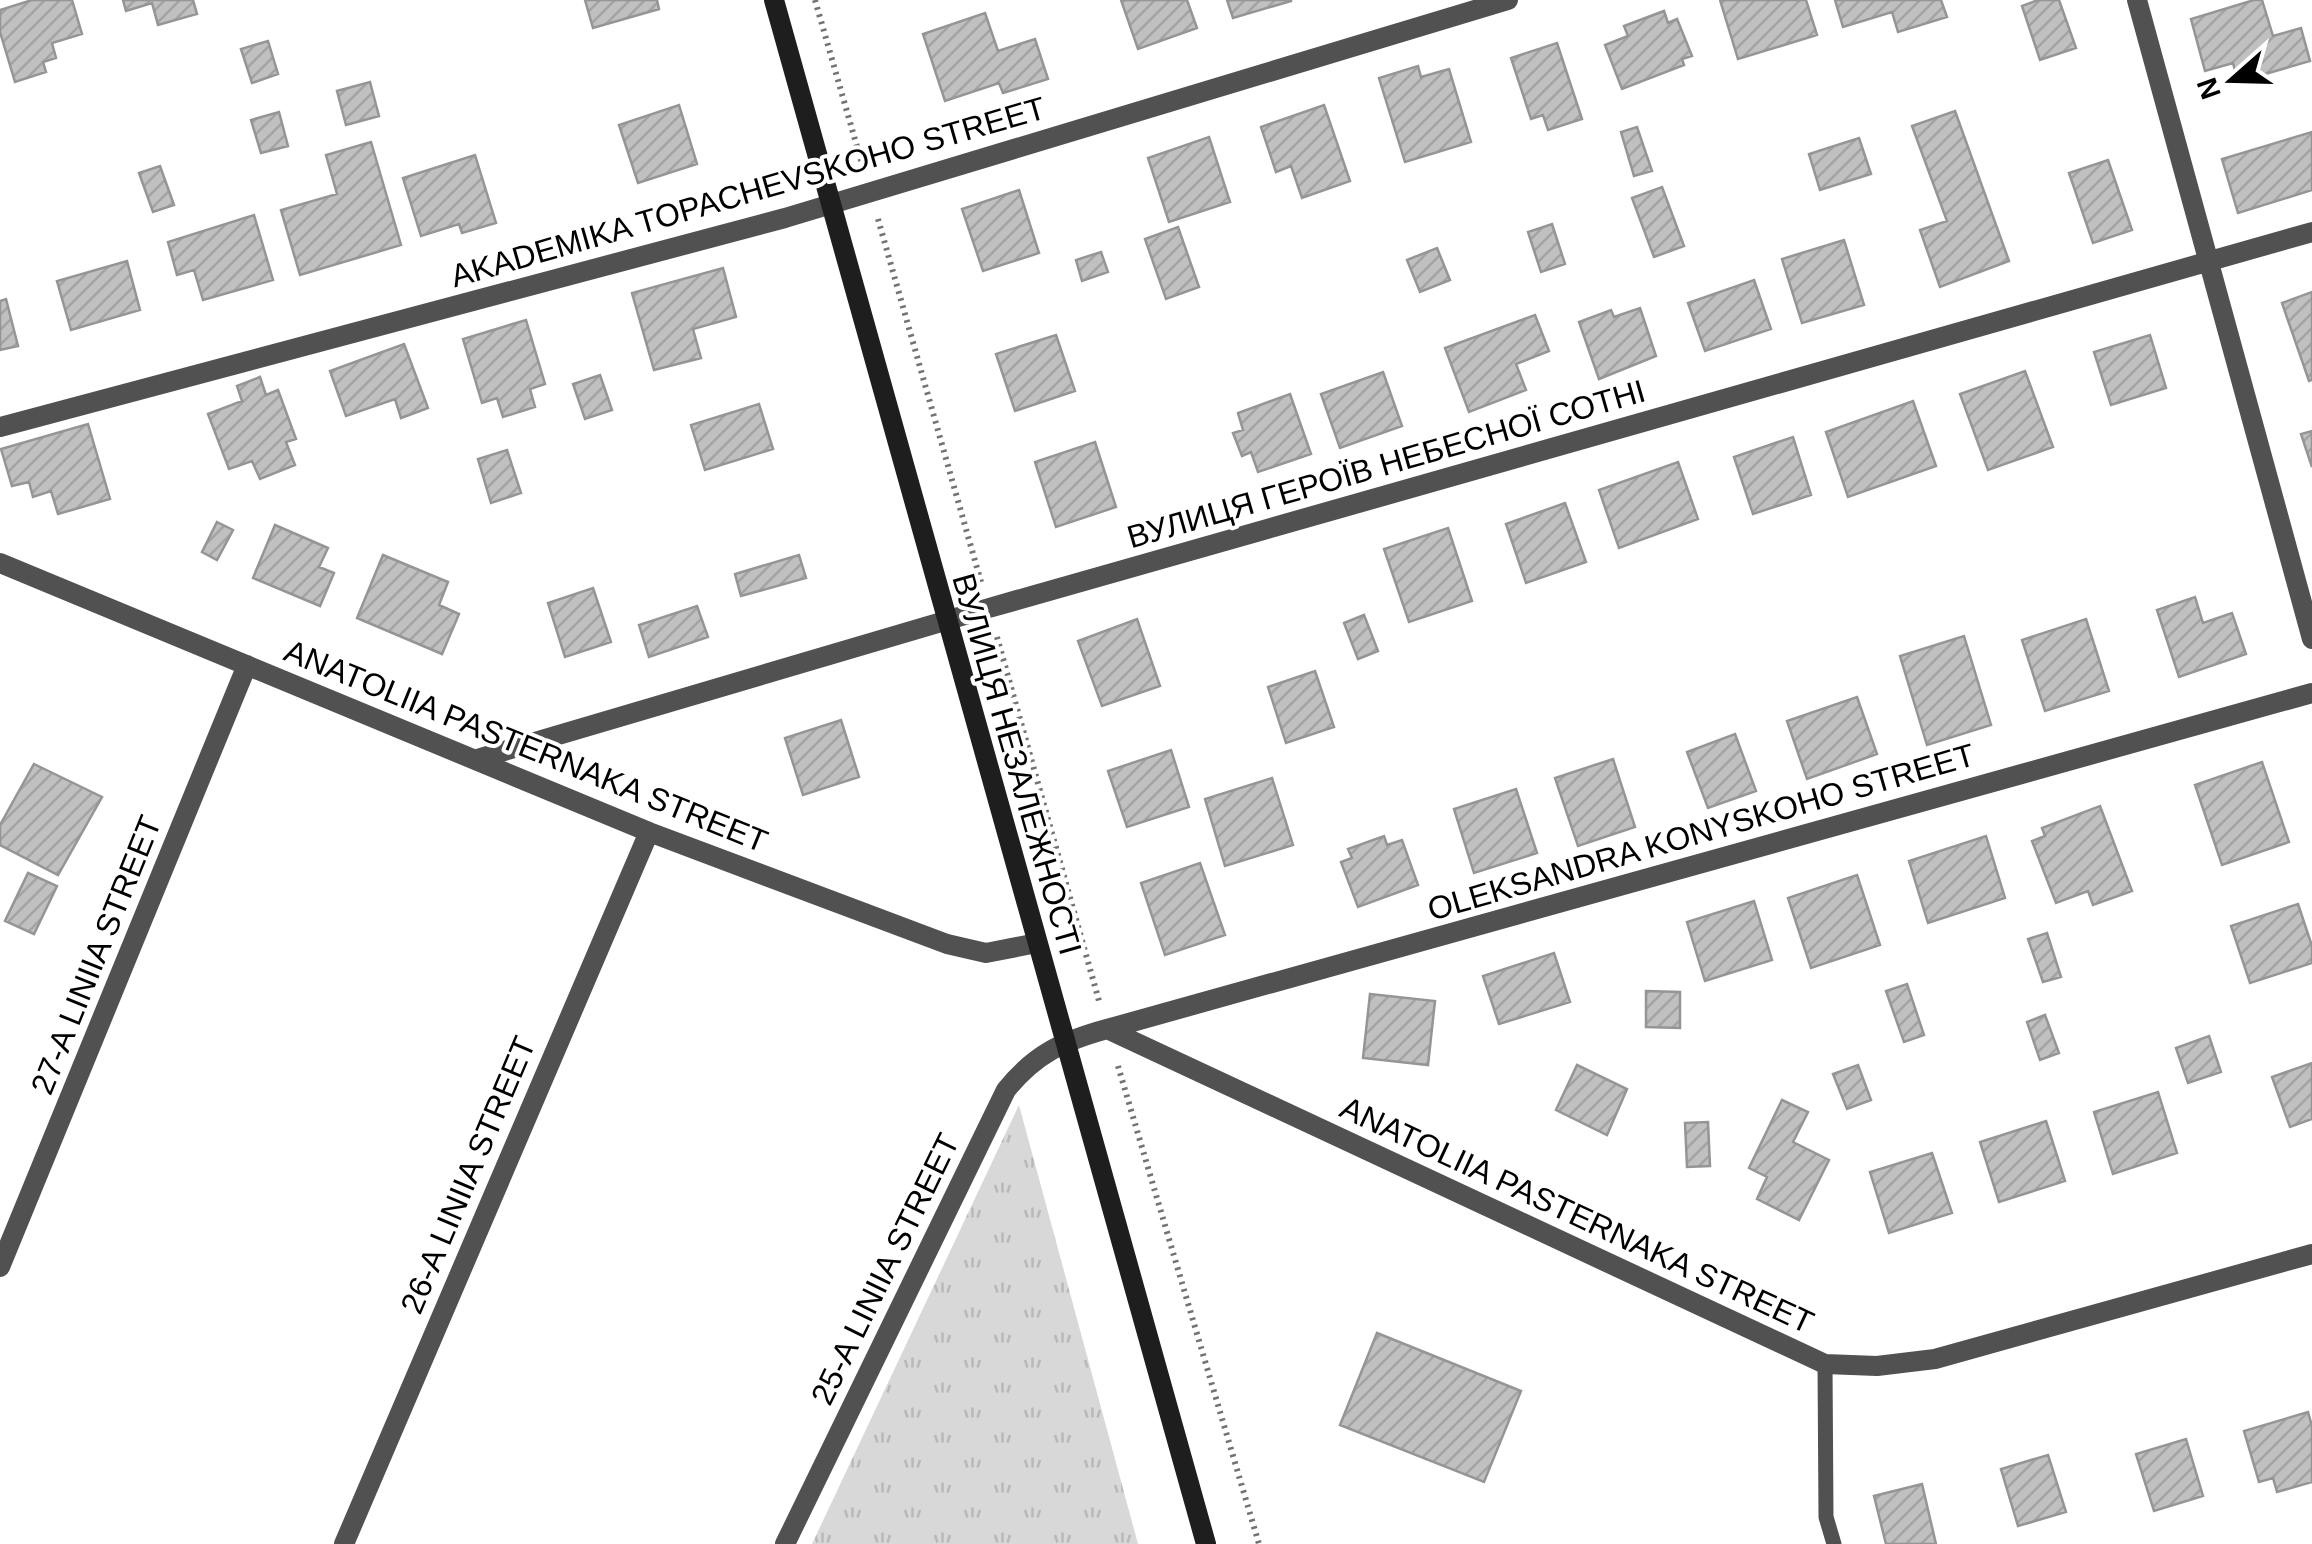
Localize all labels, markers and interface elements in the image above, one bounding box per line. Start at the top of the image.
north arrow [2182,30,2282,130]
text: N [2191,74,2227,103]
street label: AKADEMIKA TOPACHEVSKOHO STREET [446,90,1050,294]
street label: ВУЛИЦЯ ГЕРОЇВ НЕБЕСНОЇ СОТНІ [1123,373,1649,555]
street label: ВУЛИЦЯ НЕЗАЛЕЖНОСТІ [945,569,1089,959]
street label: ANATOLIIA PASTERNAKA STREET [279,632,773,860]
street label: OLEKSANDRA KONYSKOHO STREET [1423,737,1979,927]
street label: 27-A LINIIA STREET [24,811,168,1099]
street label: 26-A LINIIA STREET [393,1031,543,1319]
street label: ANATOLIIA PASTERNAKA STREET [1335,1089,1819,1341]
street label: 25-A LINIIA STREET [804,1128,966,1410]

